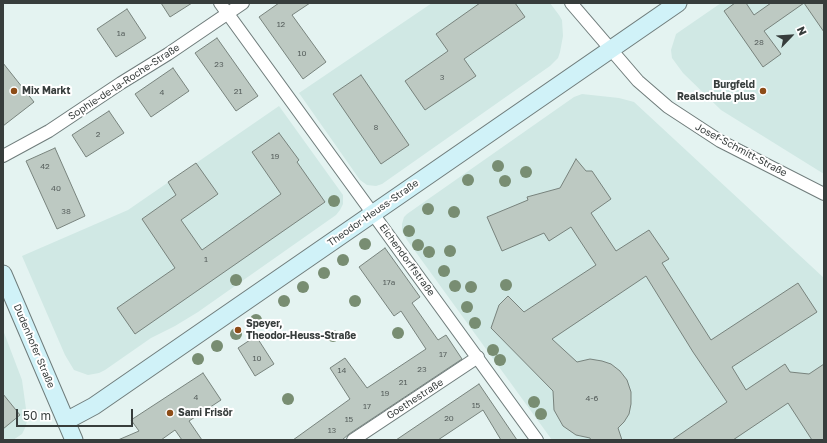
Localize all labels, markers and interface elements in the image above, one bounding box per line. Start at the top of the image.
north arrow [771,16,811,56]
house number: 12 [277,19,285,29]
text: N [795,24,810,37]
house number: 1a [117,28,125,38]
house number: 28 [754,37,764,47]
street label: Sophie-de-la-Roche-Straße [66,41,182,123]
house number: 10 [298,48,306,58]
house number: 23 [214,59,224,69]
house number: 3 [440,72,444,82]
place label: Burgfeld Realschule plus [677,79,755,102]
place label: Mix Markt [22,85,70,97]
marker: Mix Markt [9,86,19,96]
house number: 21 [234,86,242,96]
marker: Burgfeld Realschule plus [758,86,768,96]
house number: 4 [160,87,164,97]
street label: Josef-Schmitt-Straße [693,121,789,179]
house number: 8 [374,122,378,132]
house number: 2 [96,129,100,139]
house number: 19 [271,151,279,161]
house number: 42 [40,161,50,171]
street label: Theodor-Heuss-Straße [325,177,421,249]
house number: 40 [51,183,61,193]
house number: 38 [61,206,71,216]
street label: Eichendorffstraße [377,222,437,298]
house number: 1 [204,254,208,264]
house number: 17a [383,277,395,287]
street label: Dudenhofer Straße [11,302,57,390]
place label: Speyer, Theodor-Heuss-Straße [246,318,356,342]
marker: Speyer, Theodor-Heuss-Straße [233,325,243,335]
house number: 17 [439,349,447,359]
house number: 10 [253,353,261,363]
house number: 23 [417,364,427,374]
house number: 14 [338,365,346,375]
street label: Goethestraße [384,376,446,422]
house number: 21 [399,377,407,387]
house number: 19 [381,388,389,398]
house number: 4 [194,392,198,402]
house number: 4-6 [586,393,598,403]
house number: 15 [472,400,480,410]
scale bar [18,401,135,427]
house number: 17 [363,401,371,411]
place label: Sami Frisör [178,407,233,419]
text: 50 m [23,408,51,423]
marker: Sami Frisör [165,408,175,418]
house number: 20 [444,413,454,423]
house number: 15 [345,414,353,424]
house number: 13 [328,425,336,435]

